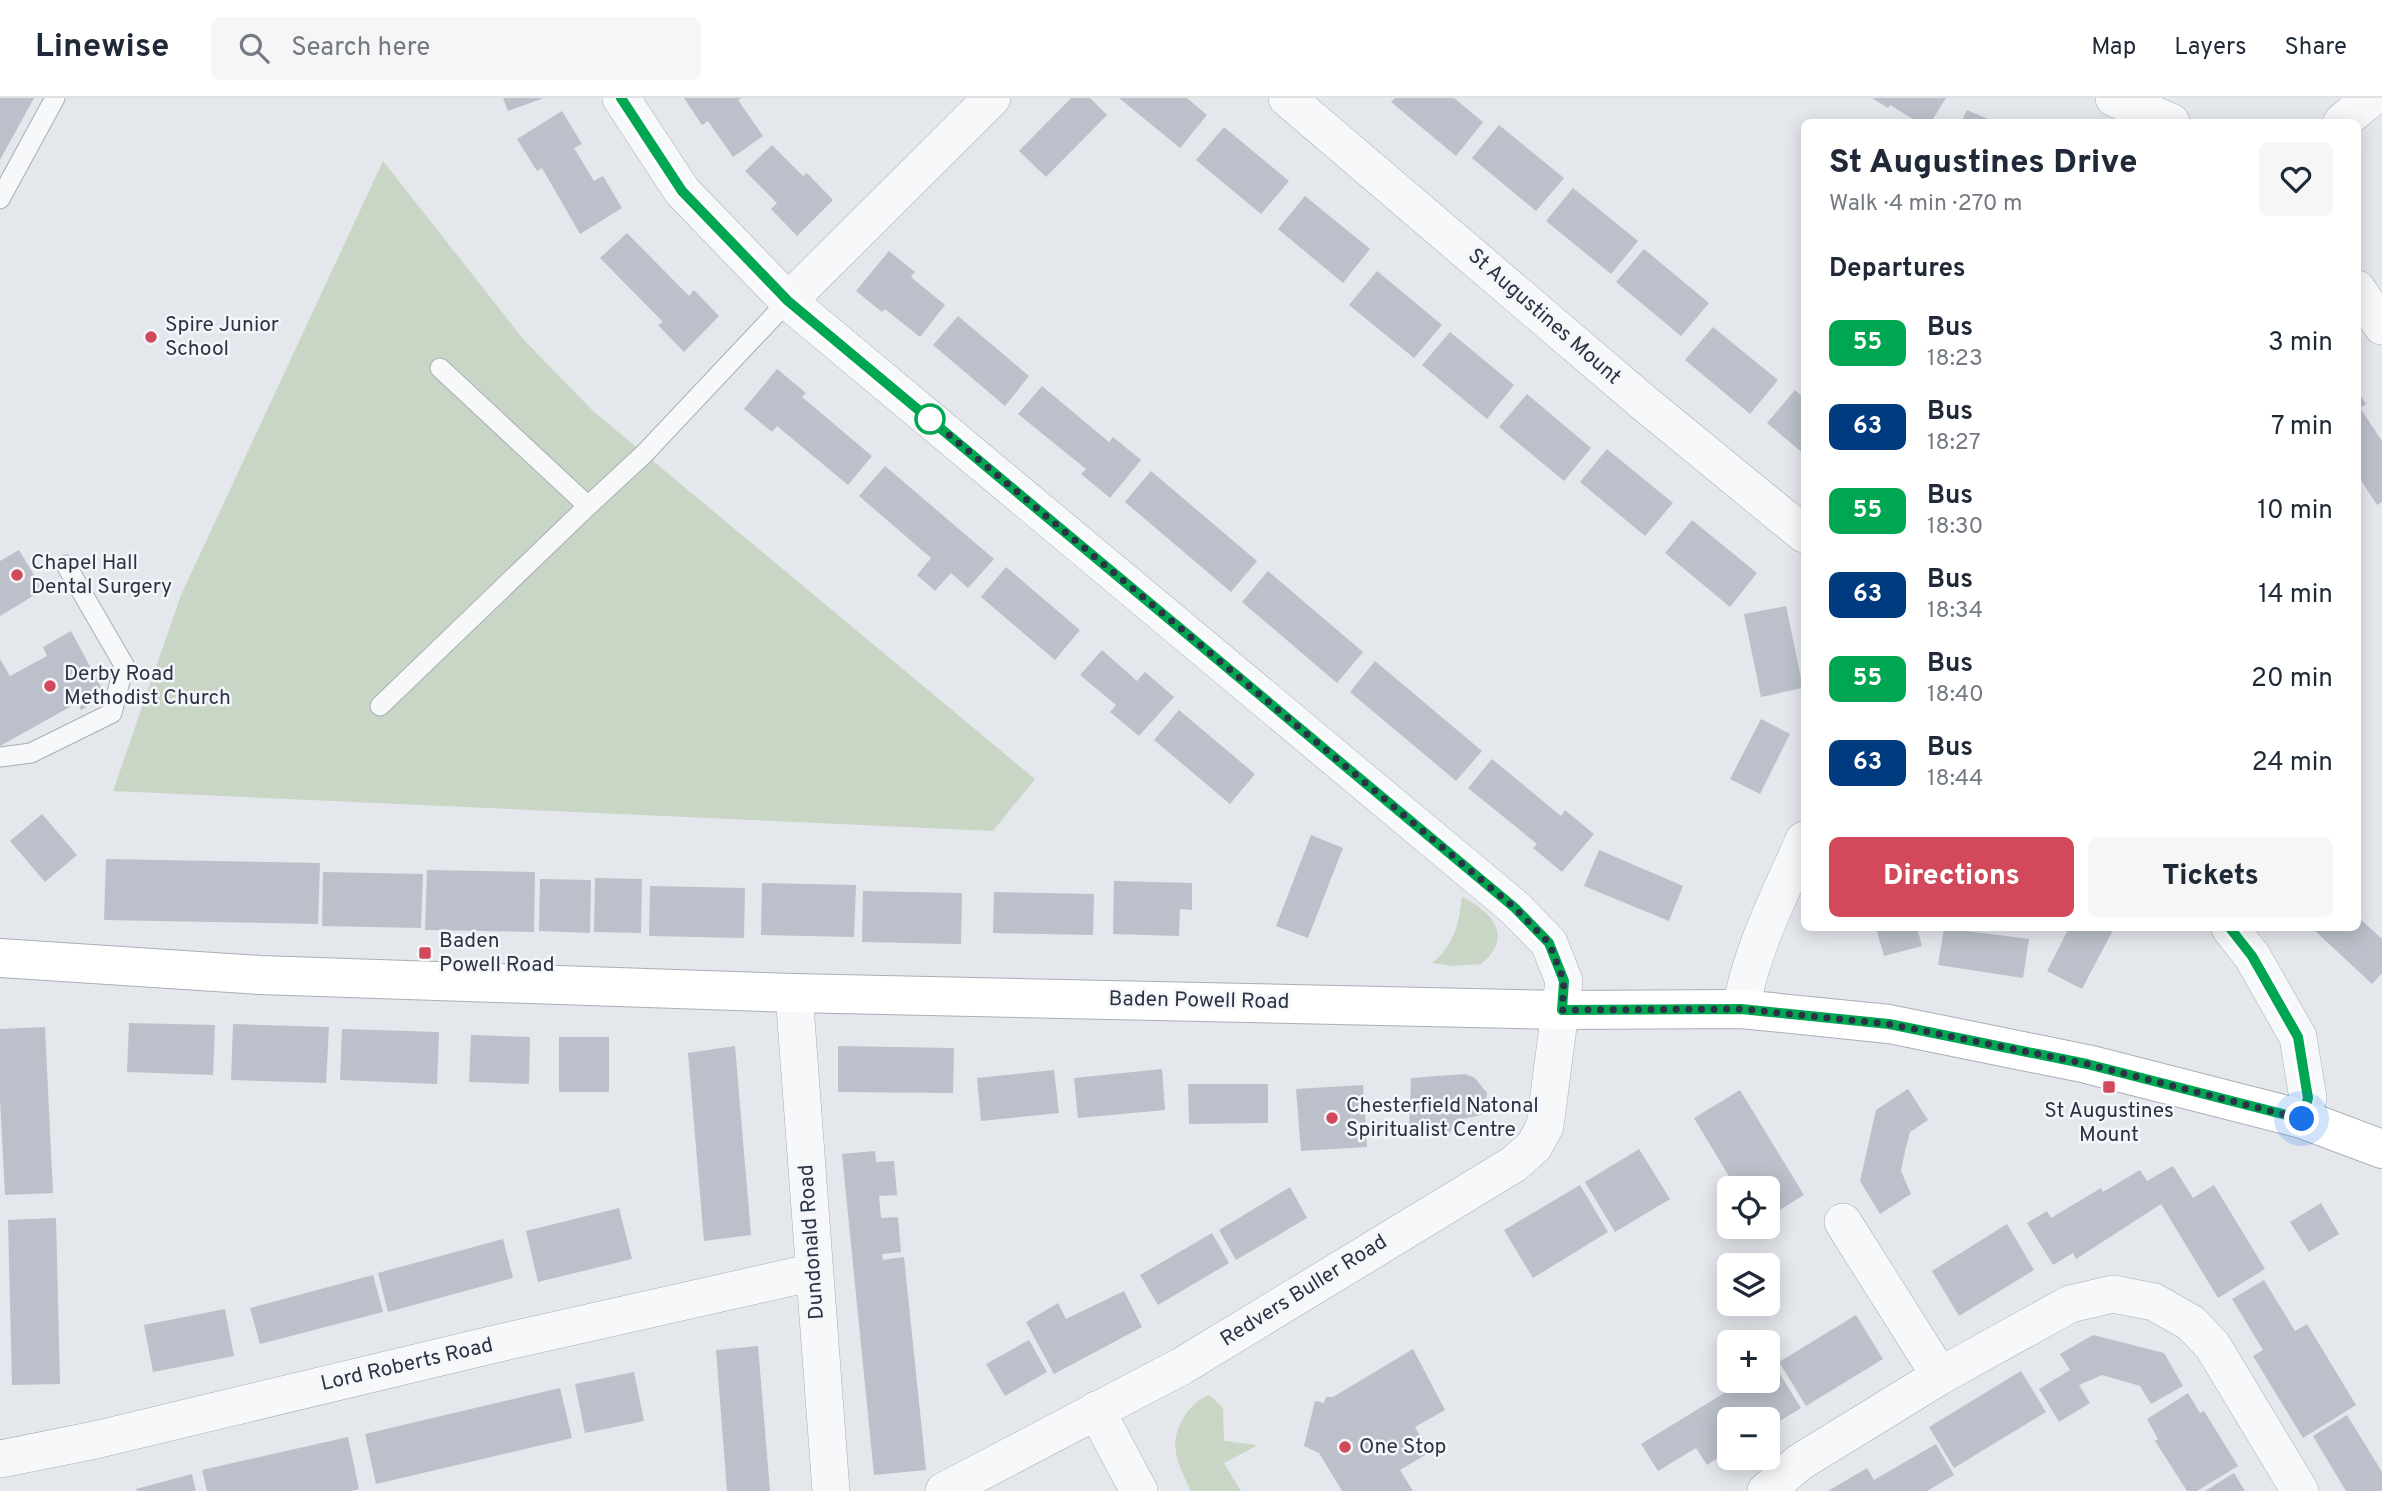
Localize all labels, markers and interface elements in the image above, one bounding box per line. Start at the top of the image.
search box [211,17,701,80]
text: Linewise [35,27,169,69]
icon: search [235,29,273,67]
text: Search here [291,32,430,65]
text: Map [2091,33,2136,63]
text: Layers [2174,33,2246,63]
text: Share [2284,33,2347,63]
button: heart [2259,142,2333,216]
text: St Augustines Drive [1829,143,2138,185]
text: Walk · 4 min · 270 m [1829,190,2022,219]
street label: St Augustines Mount [1462,243,1626,391]
text: Departures [1829,253,1966,286]
place label: Spire Junior School [165,312,279,363]
text: Bus [1927,312,1973,345]
text: 3 min [2268,327,2333,360]
text: 55 [1853,328,1882,358]
marker: Spire Junior School [143,329,159,345]
text: 18:23 [1927,345,1983,374]
text: Bus [1927,396,1973,429]
unlabelled marker [915,404,945,434]
text: 7 min [2271,411,2333,444]
text: 63 [1853,412,1882,442]
text: 18:27 [1927,429,1981,458]
text: Bus [1927,480,1973,513]
text: 10 min [2257,495,2333,528]
text: 55 [1853,496,1882,526]
text: 18:30 [1927,513,1983,542]
place label: Chapel Hall Dental Surgery [31,550,172,601]
text: Bus [1927,564,1973,597]
marker: Chapel Hall Dental Surgery [9,567,25,583]
text: 14 min [2258,579,2333,612]
text: 63 [1853,580,1882,610]
text: 18:34 [1927,597,1983,626]
text: Bus [1927,648,1973,681]
place label: Derby Road Methodist Church [64,661,231,712]
text: 20 min [2251,663,2333,696]
text: 55 [1853,664,1882,694]
marker: Derby Road Methodist Church [42,678,58,694]
text: 18:40 [1927,681,1984,710]
text: Bus [1927,732,1973,765]
text: 24 min [2252,747,2333,780]
text: 63 [1853,748,1882,778]
text: 18:44 [1927,765,1983,794]
button: Directions [1829,837,2074,917]
button: Tickets [2088,837,2333,917]
place label: Baden Powell Road [439,928,554,979]
marker: Baden Powell Road [417,945,433,961]
street label: Baden Powell Road [1108,986,1290,1016]
marker: St Augustines Mount [2101,1079,2117,1095]
place label: Chesterfield Natonal Spiritualist Centre [1346,1093,1539,1144]
place label: St Augustines Mount [2044,1098,2174,1149]
your location [2284,1101,2319,1136]
marker: Chesterfield Natonal Spiritualist Centre [1324,1110,1340,1126]
street label: Dundonald Road [793,1163,831,1321]
map controls [1717,1176,1780,1470]
button: locate [1717,1176,1780,1239]
street label: Redvers Buller Road [1216,1229,1392,1353]
button: layers [1717,1253,1780,1316]
button: + [1717,1330,1780,1393]
street label: Lord Roberts Road [318,1332,496,1398]
button: − [1717,1407,1780,1470]
place label: One Stop [1359,1434,1446,1461]
marker: One Stop [1337,1439,1353,1455]

